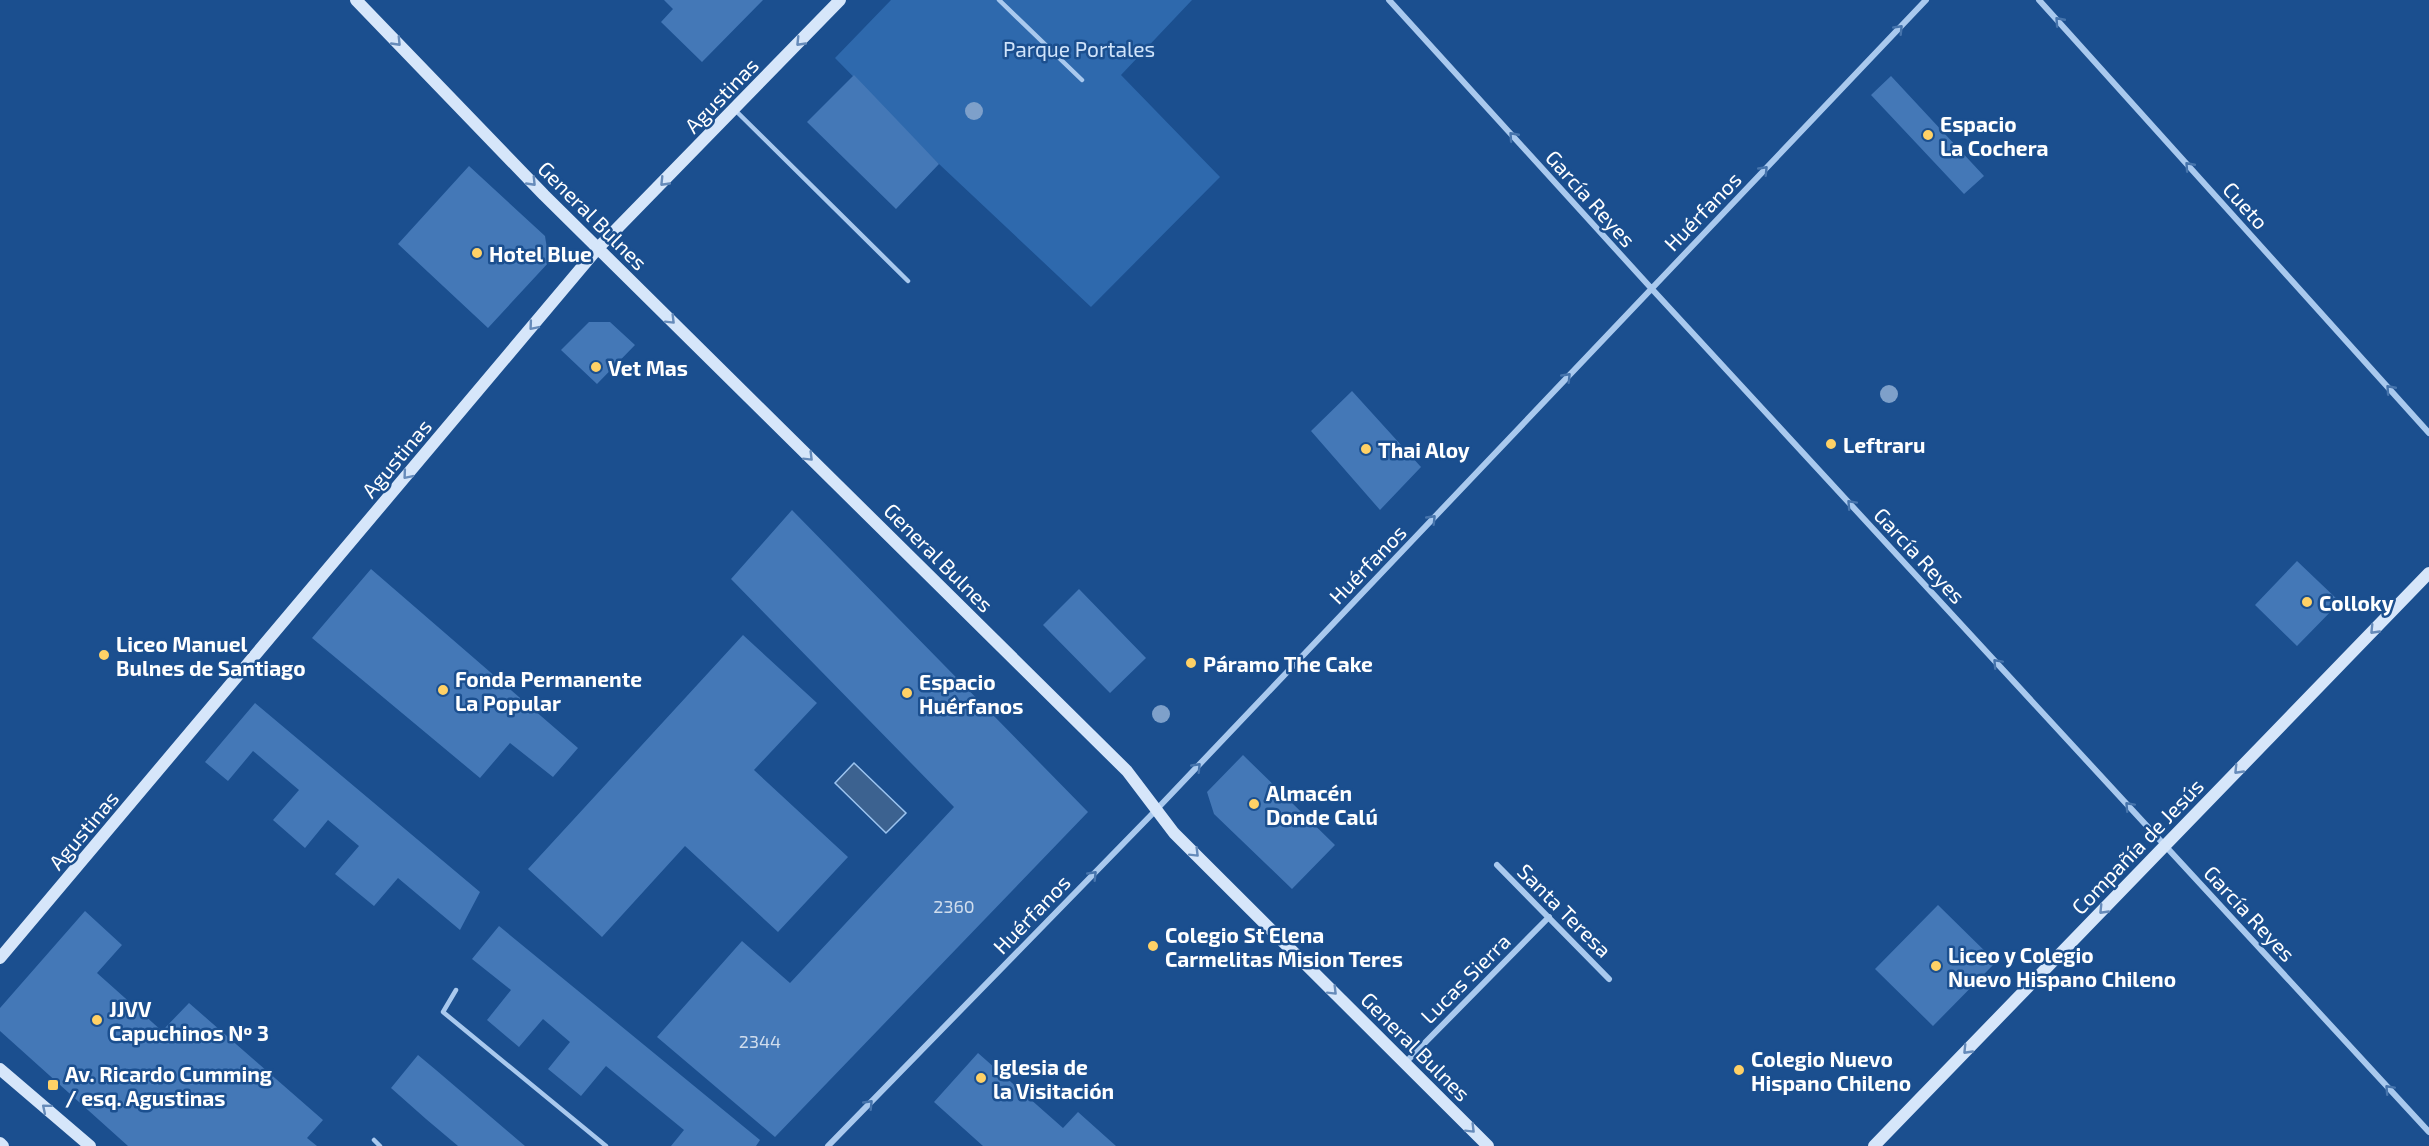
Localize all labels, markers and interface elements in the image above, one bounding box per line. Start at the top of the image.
one-way arrow [2055,18,2066,28]
one-way arrow [1892,25,1903,35]
one-way arrow [796,34,807,45]
one-way arrow [389,35,400,46]
park label: Parque Portales [1003,36,1155,61]
street label: Agustinas [679,52,763,138]
place label: Espacio La Cochera [1940,111,2049,160]
marker: Espacio La Cochera [1921,128,1935,142]
one-way arrow [1509,132,1520,143]
street label: García Reyes [1541,144,1641,252]
street label: General Bulnes [533,155,653,275]
one-way arrow [2185,163,2196,173]
street label: Huérfanos [1658,166,1746,256]
one-way arrow [1757,166,1768,176]
one-way arrow [660,174,671,185]
one-way arrow [525,176,536,186]
street label: Cueto [2218,176,2274,234]
place label: Hotel Blue [489,241,592,266]
marker: Hotel Blue [470,246,484,260]
one-way arrow [663,312,674,323]
one-way arrow [529,319,540,330]
place label: Vet Mas [608,355,688,380]
marker: Vet Mas [589,360,603,374]
one-way arrow [1559,374,1570,385]
one-way arrow [2386,386,2397,396]
street label: Agustinas [356,414,436,502]
place label: Leftraru [1843,432,1925,457]
place label: Thai Aloy [1378,437,1470,463]
marker: Leftraru [1824,437,1838,451]
marker: Thai Aloy [1359,442,1373,456]
one-way arrow [802,449,813,460]
one-way arrow [403,468,414,479]
street label: General Bulnes [879,497,999,617]
one-way arrow [1847,500,1858,511]
street label: García Reyes [1869,502,1971,608]
one-way arrow [1425,515,1436,526]
street label: Huérfanos [1323,519,1411,609]
place label: Colloky [2319,590,2394,616]
marker: Colloky [2300,595,2314,609]
one-way arrow [2370,622,2381,633]
place label: Liceo Manuel Bulnes de Santiago [116,631,306,680]
marker: Liceo Manuel Bulnes de Santiago [97,648,111,662]
place label: Páramo The Cake [1203,651,1373,676]
marker: Páramo The Cake [1184,656,1198,670]
one-way arrow [1993,659,2004,670]
place label: Fonda Permanente La Popular [455,666,642,715]
place label: Espacio Huérfanos [919,669,1023,718]
marker: Fonda Permanente La Popular [436,683,450,697]
marker: Espacio Huérfanos [900,686,914,700]
one-way arrow [1190,763,1201,773]
one-way arrow [2234,763,2245,773]
street label: Compañía de Jesús [2066,773,2208,919]
place label: Almacén Donde Calú [1266,780,1378,829]
street label: Agustinas [43,786,123,874]
marker: Almacén Donde Calú [1247,797,1261,811]
one-way arrow [2125,803,2136,813]
one-way arrow [1188,847,1199,857]
street label: Santa Teresa [1513,858,1617,962]
street label: García Reyes [2199,860,2301,966]
street label: Huérfanos [987,869,1075,959]
one-way arrow [1086,871,1097,882]
house number: 2360 [933,895,975,917]
one-way arrow [2099,902,2110,913]
place label: Colegio St Elena Carmelitas Mision Teres [1165,922,1403,971]
street label: Lucas Sierra [1415,928,1515,1028]
marker: Colegio St Elena Carmelitas Mision Teres [1146,939,1160,953]
place label: Liceo y Colegio Nuevo Hispano Chileno [1948,942,2176,991]
marker: Liceo y Colegio Nuevo Hispano Chileno [1929,959,1943,973]
one-way arrow [1326,984,1336,995]
street label: General Bulnes [1356,986,1476,1106]
place label: JJVV Capuchinos Nº 3 [109,996,269,1045]
marker: JJVV Capuchinos Nº 3 [90,1013,104,1027]
house number: 2344 [739,1030,781,1052]
one-way arrow [1963,1043,1974,1054]
place label: Colegio Nuevo Hispano Chileno [1751,1046,1911,1095]
place label: Iglesia de la Visitación [993,1054,1114,1103]
place label: Av. Ricardo Cumming / esq. Agustinas [65,1061,272,1110]
marker: Colegio Nuevo Hispano Chileno [1732,1063,1746,1077]
marker: Iglesia de la Visitación [974,1071,988,1085]
marker: Av. Ricardo Cumming / esq. Agustinas [46,1078,60,1092]
one-way arrow [2385,1085,2396,1095]
one-way arrow [862,1101,873,1111]
one-way arrow [42,1104,53,1115]
one-way arrow [1463,1121,1474,1132]

